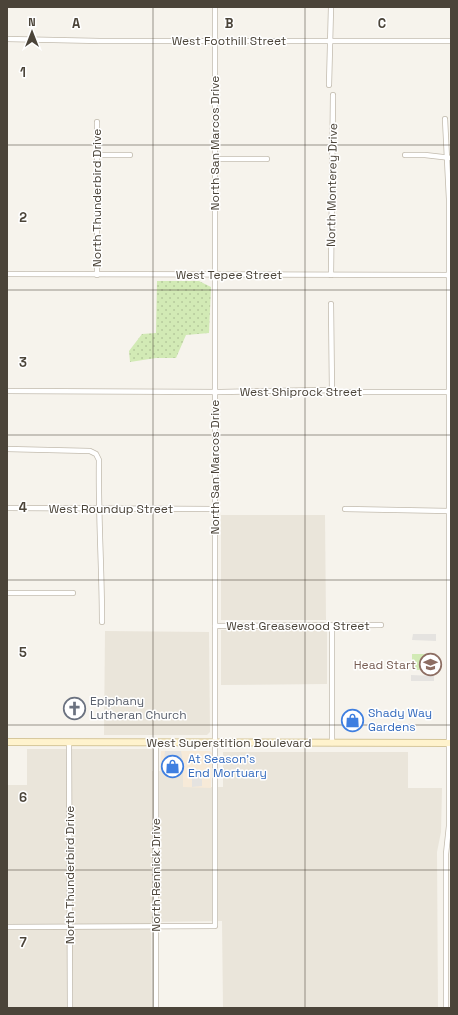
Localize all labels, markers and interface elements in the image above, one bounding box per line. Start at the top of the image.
north arrow [12,12,52,52]
text: N [28,15,36,29]
text: A [72,15,81,32]
text: B [225,15,234,32]
text: C [378,15,386,32]
street label: West Foothill Street [172,33,286,49]
text: 1 [20,64,26,81]
street label: North San Marcos Drive [207,76,223,210]
street label: North Monterey Drive [323,123,341,247]
street label: North Thunderbird Drive [89,129,105,267]
text: 2 [19,209,27,226]
street label: West Tepee Street [176,267,282,283]
text: 3 [19,354,27,371]
street label: West Shiprock Street [240,384,362,400]
street label: North San Marcos Drive [207,400,223,534]
text: 4 [19,499,27,516]
street label: West Roundup Street [49,501,173,517]
street label: West Greasewood Street [226,618,370,634]
text: 5 [19,644,27,661]
school or university icon: Head Start [418,652,444,678]
place label: Head Start [354,657,416,673]
place label: Epiphany Lutheran Church [90,693,187,723]
church icon: Epiphany Lutheran Church [62,695,88,721]
place label: Shady Way Gardens [368,705,432,735]
shop icon: Shady Way Gardens [339,707,365,733]
street label: West Superstition Boulevard [147,735,311,751]
place label: At Season's End Mortuary [188,751,267,781]
shop icon: At Season's End Mortuary [160,753,186,779]
text: 6 [19,789,27,806]
street label: North Thunderbird Drive [62,806,78,944]
street label: North Rennick Drive [148,818,164,932]
text: 7 [19,934,27,951]

